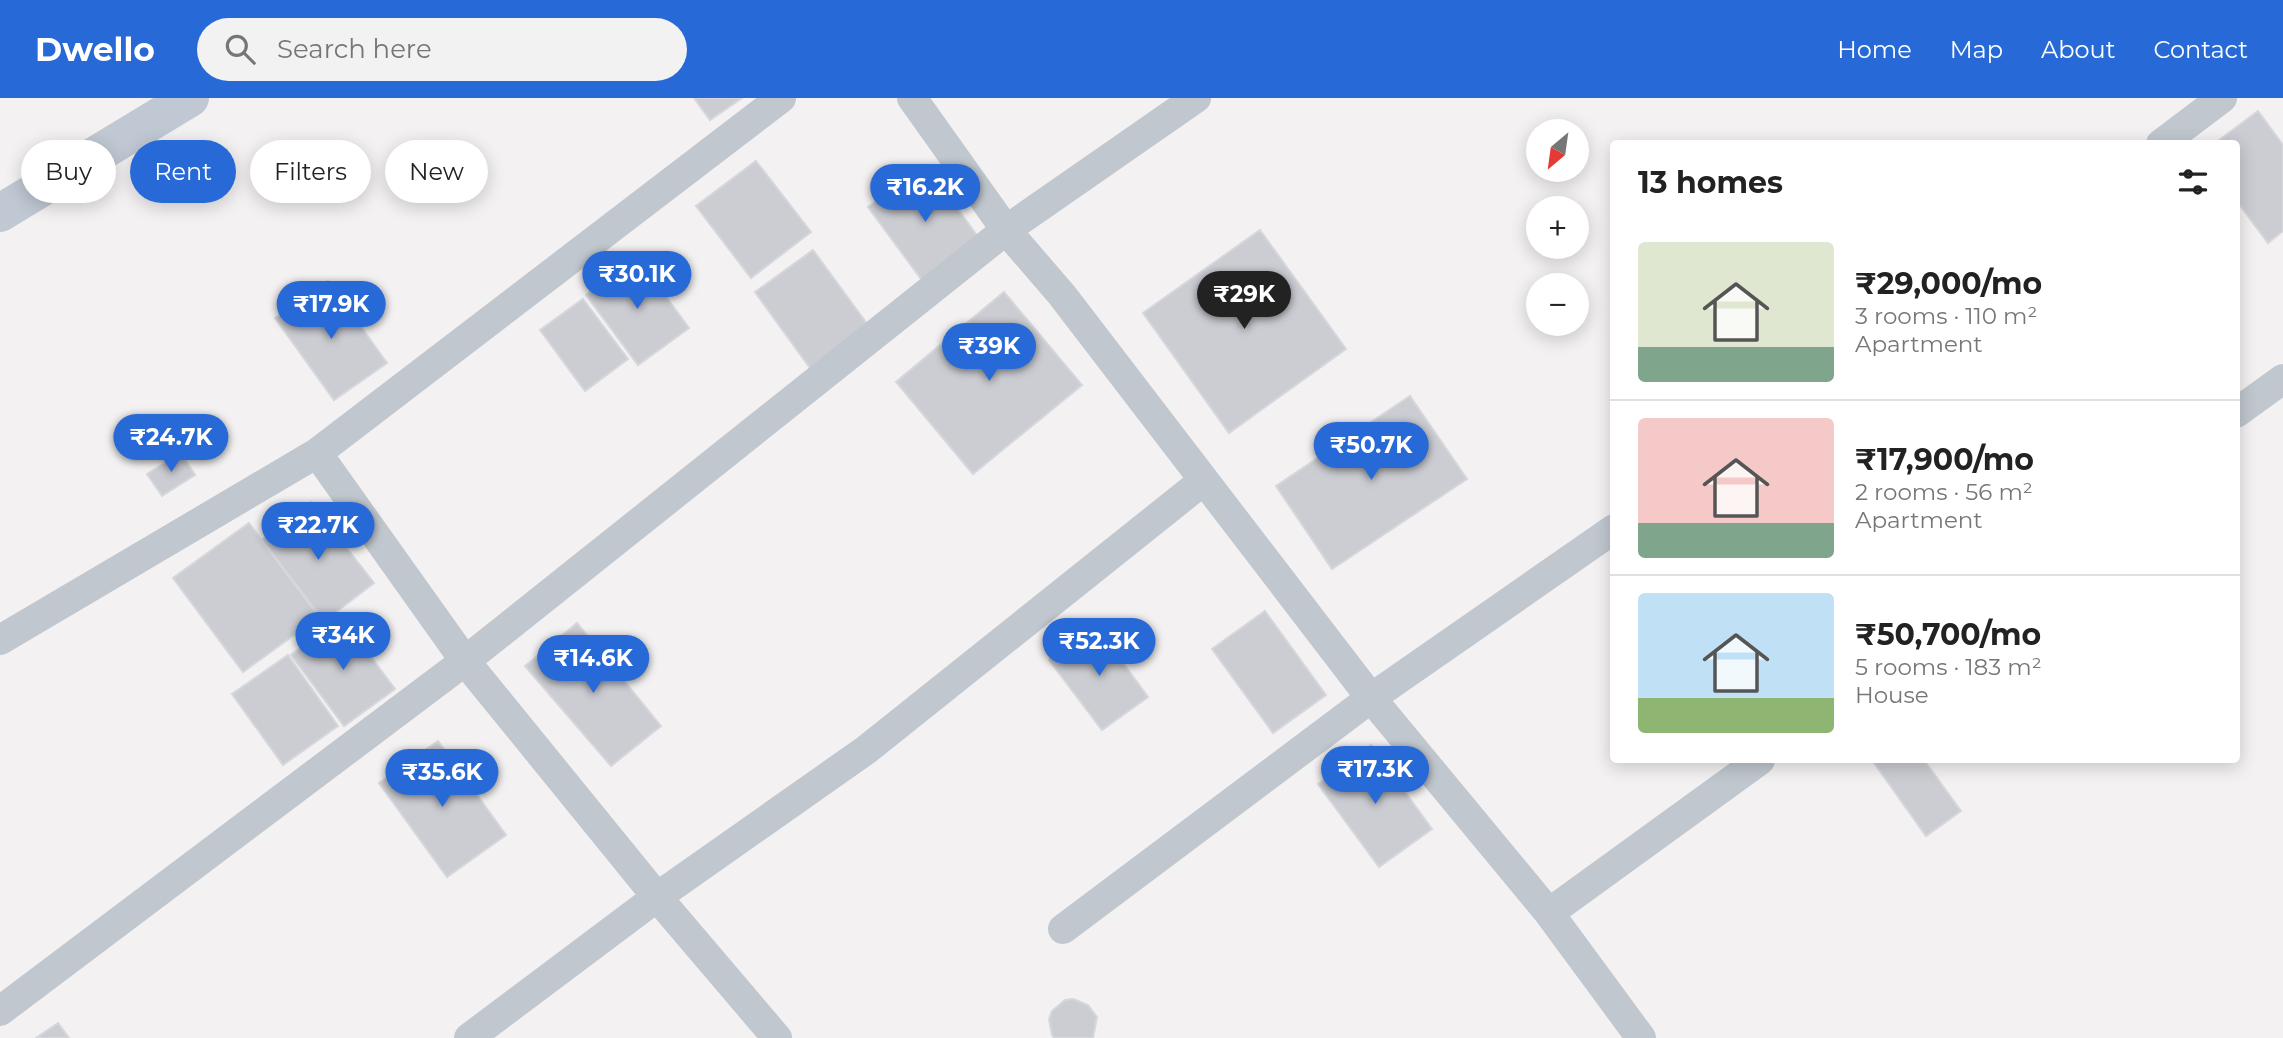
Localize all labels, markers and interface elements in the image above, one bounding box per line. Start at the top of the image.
search box [197,18,687,81]
text: Dwello [35,29,155,69]
icon: search [221,30,259,68]
text: Search here [277,33,432,65]
text: Home [1837,35,1912,64]
text: Map [1950,35,2003,64]
text: About [2041,35,2115,64]
text: Contact [2153,35,2248,64]
north arrow [1526,119,1589,182]
map controls [1526,119,1589,336]
chip: Buy [21,140,116,203]
chip: Rent [130,140,236,203]
chip: Filters [250,140,371,203]
chip: New [385,140,488,203]
icon: filters [2174,163,2212,201]
pin: ₹16.2K [868,164,982,224]
text: 13 homes [1638,164,1783,201]
text: ₹16.2K [886,173,964,201]
button: + [1526,196,1589,259]
pin: ₹30.1K [580,252,694,311]
text: ₹30.1K [598,260,676,288]
text: ₹29,000/mo [1855,265,2042,302]
icon: home [1694,270,1778,354]
pin: ₹29K [1203,272,1285,331]
button: − [1526,273,1589,336]
text: ₹29K [1213,280,1275,308]
pin: ₹17.9K [274,282,388,341]
text: ₹17.9K [293,290,369,318]
text: 3 rooms · 110 m² [1855,302,2037,330]
pin: ₹39K [948,324,1030,383]
text: Apartment [1855,330,1983,358]
text: ₹39K [958,332,1020,360]
pin: ₹24.7K [114,414,228,474]
pin: ₹50.7K [1314,422,1428,482]
text: ₹24.7K [129,423,213,451]
text: ₹50.7K [1330,431,1412,459]
text: ₹17,900/mo [1855,441,2034,478]
icon: home [1694,446,1778,530]
text: 2 rooms · 56 m² [1855,478,2033,506]
pin: ₹22.7K [261,503,375,562]
text: Apartment [1855,506,1983,534]
text: ₹22.7K [278,511,358,539]
pin: ₹34K [302,612,384,672]
text: ₹50,700/mo [1855,616,2041,653]
pin: ₹52.3K [1042,618,1156,678]
text: ₹34K [311,621,375,649]
icon: home [1694,621,1778,705]
text: ₹52.3K [1059,627,1139,655]
pin: ₹14.6K [536,636,650,695]
text: ₹14.6K [553,644,633,672]
text: 5 rooms · 183 m² [1855,653,2042,681]
text: House [1855,681,1929,709]
pin: ₹17.3K [1318,746,1432,806]
pin: ₹35.6K [385,750,499,809]
text: ₹17.3K [1337,755,1413,783]
text: ₹35.6K [401,758,483,786]

